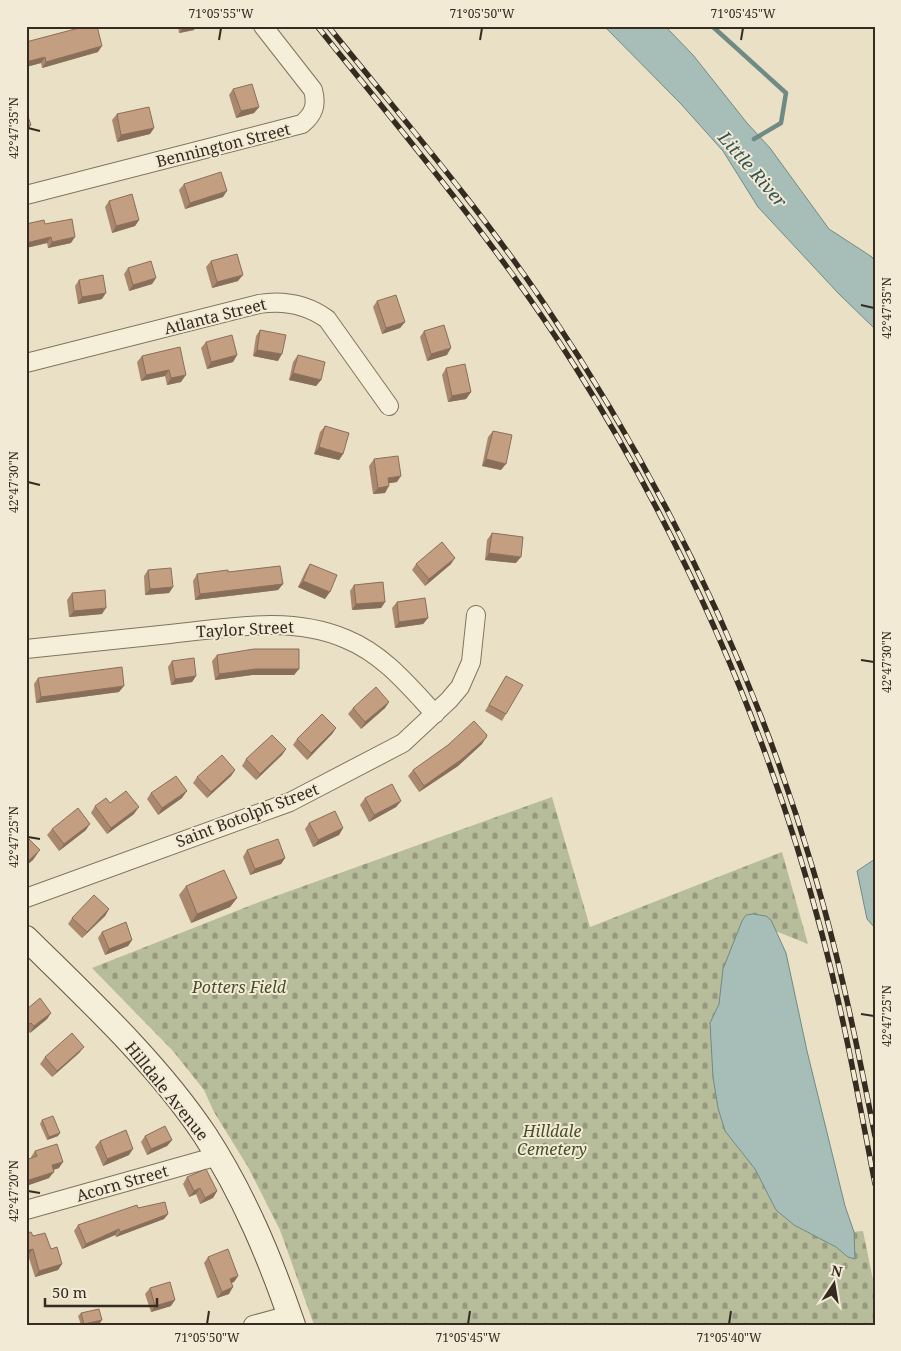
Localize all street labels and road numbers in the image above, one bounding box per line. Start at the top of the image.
street label: Bennington Street [154,118,293,172]
street label: Atlanta Street [162,293,269,339]
street label: Taylor Street [196,615,295,643]
street label: Saint Botolph Street [172,778,322,852]
street label: Hilldale Avenue [120,1037,214,1145]
street label: Acorn Street [73,1159,171,1207]

